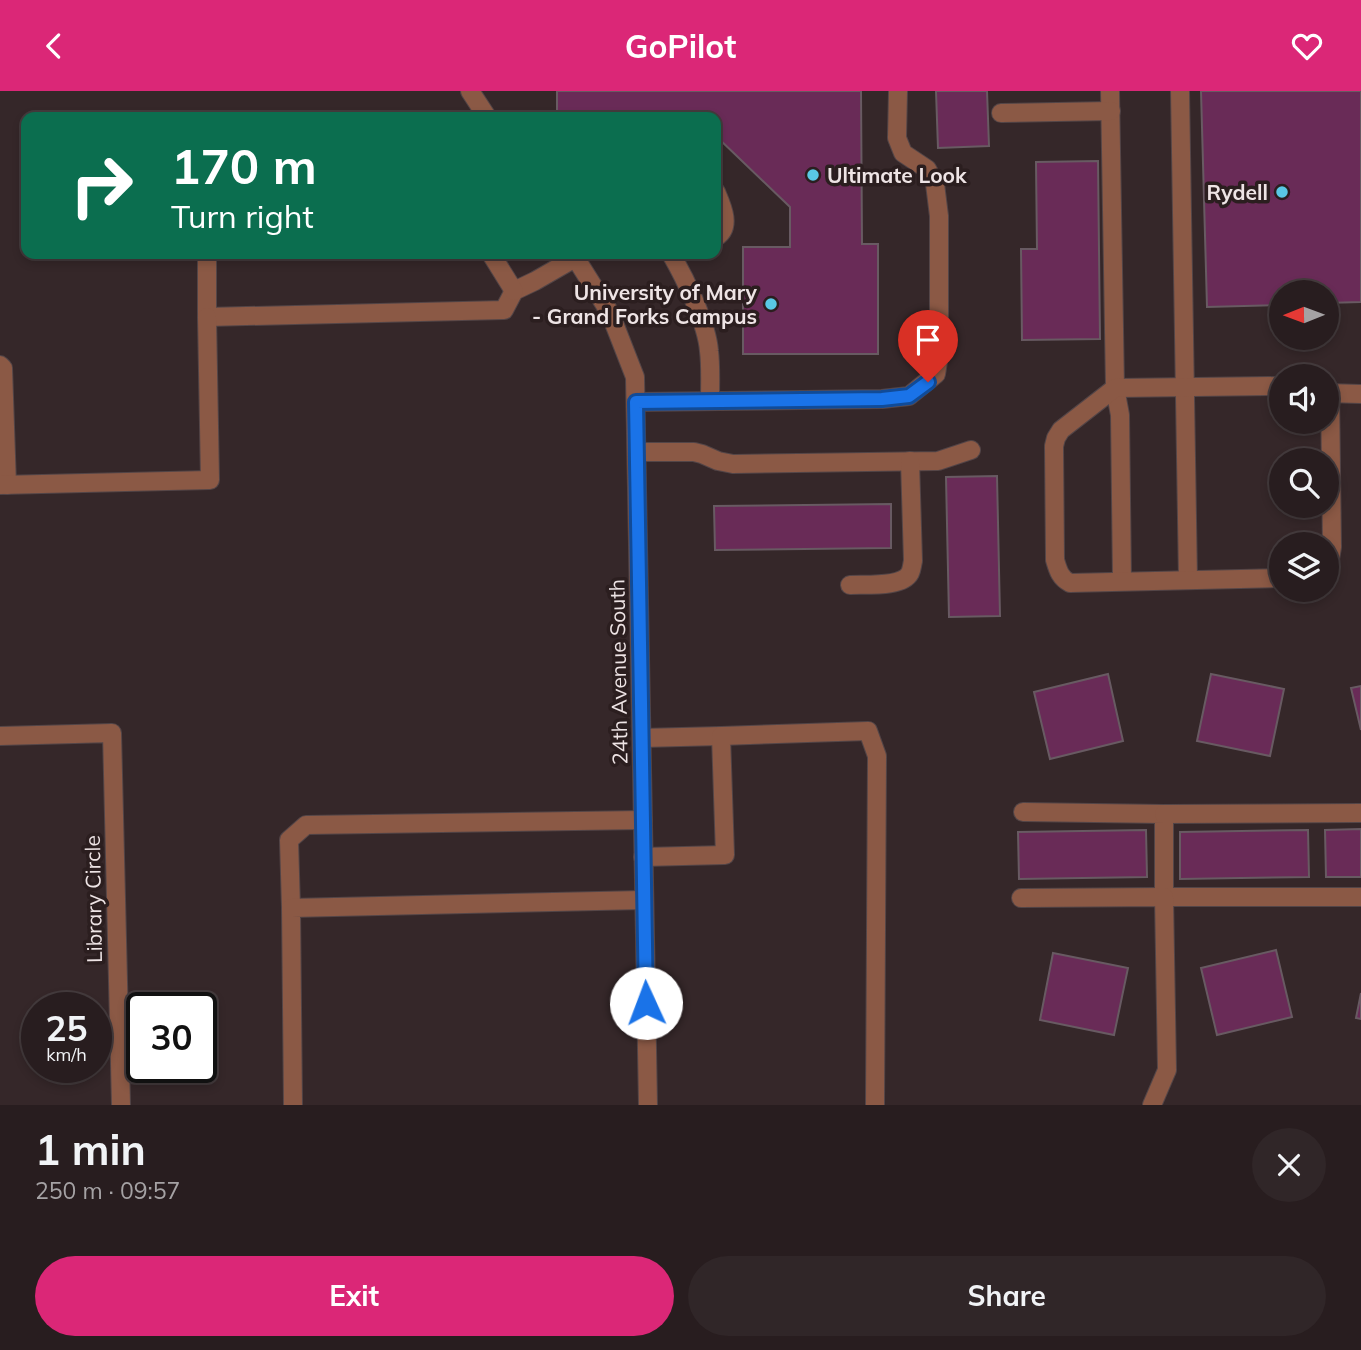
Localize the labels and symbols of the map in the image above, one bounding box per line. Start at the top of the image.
place label: Ultimate Look [827,162,967,188]
marker: Ultimate Look [805,167,821,183]
place label: Rydell [1207,179,1268,205]
marker: Rydell [1274,184,1290,200]
place label: University of Mary - Grand Forks Campus [532,279,758,329]
north arrow [1269,280,1339,350]
marker: University of Mary - Grand Forks Campus [763,296,779,312]
pin [898,310,958,382]
street label: 24th Avenue South [603,579,633,765]
street label: Library Circle [79,835,107,963]
position arrow [609,966,683,1040]
speed limit sign: 30 [126,992,217,1083]

